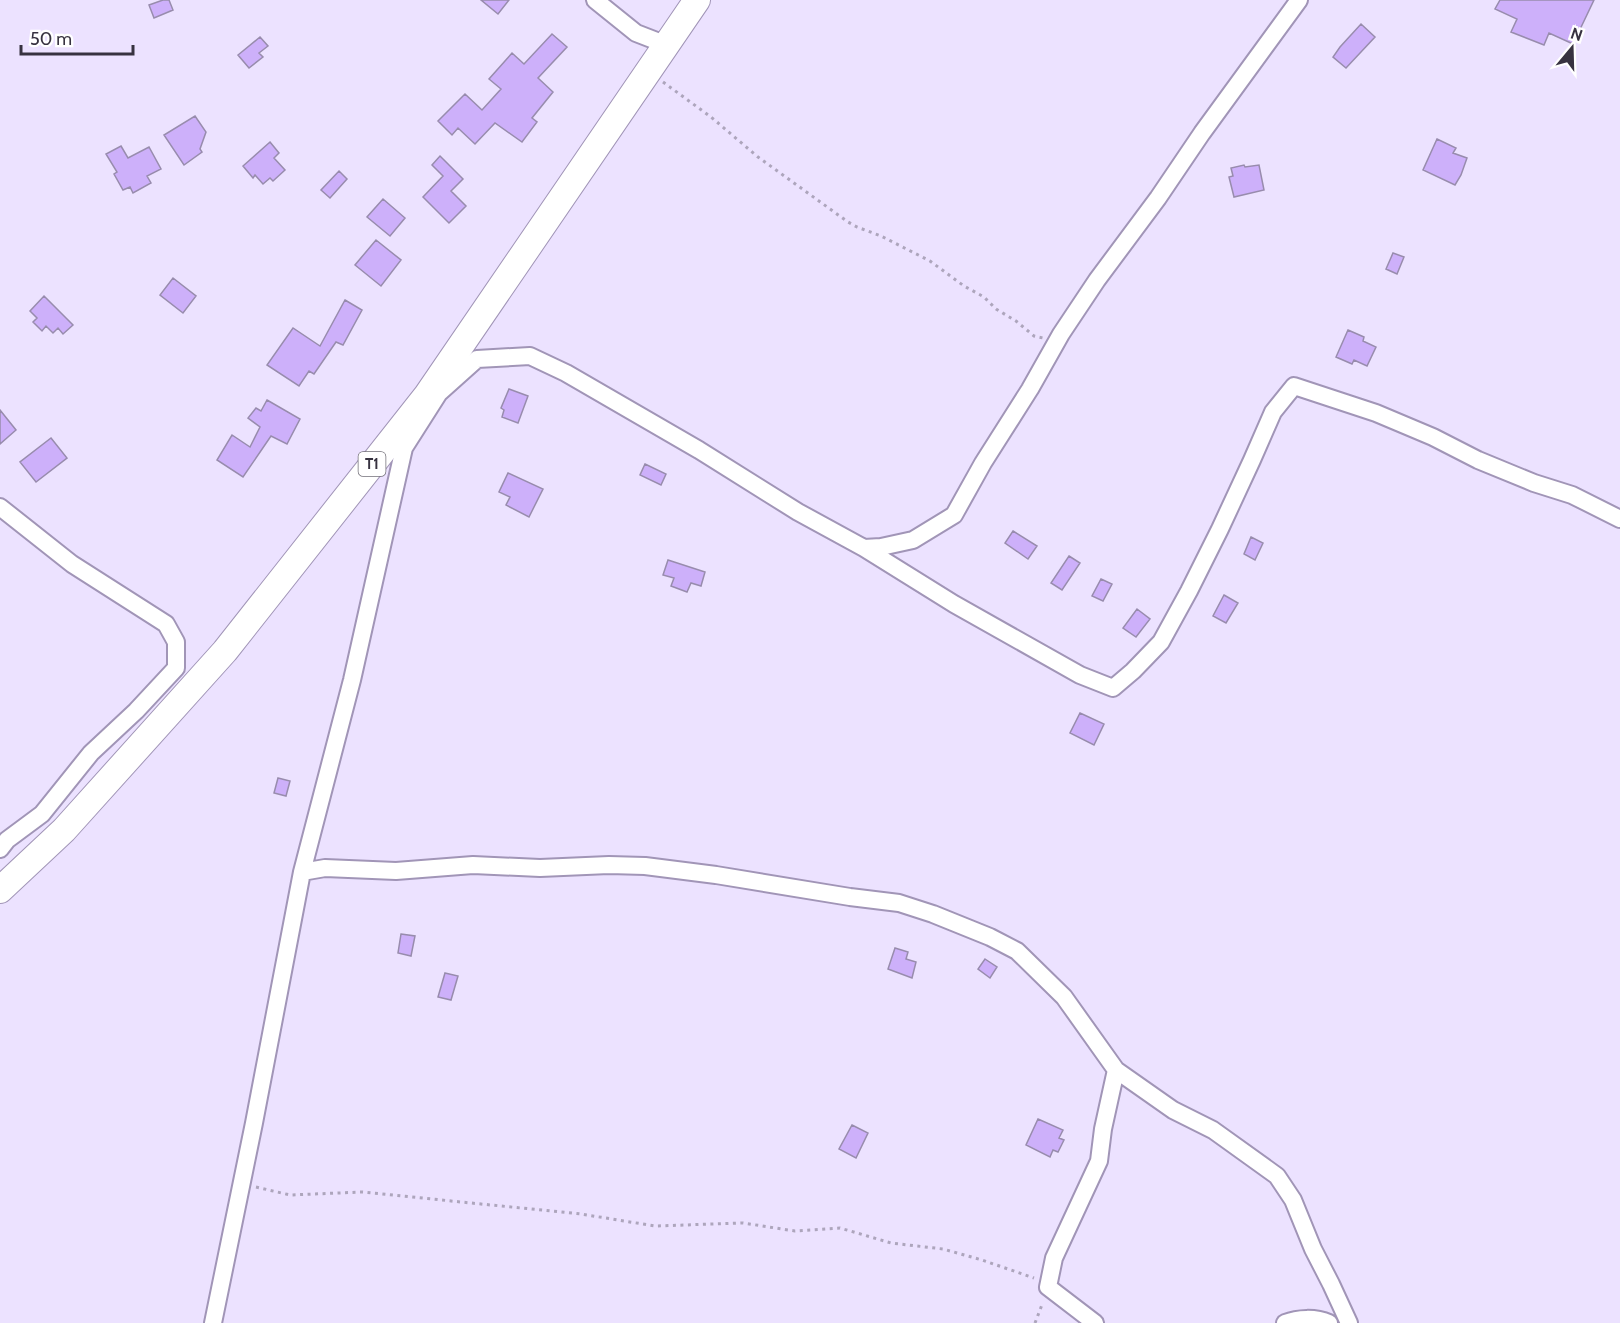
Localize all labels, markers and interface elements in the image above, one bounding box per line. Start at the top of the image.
scale bar [21,18,134,56]
north arrow [1542,18,1602,78]
text: N [1568,23,1585,45]
text: 50 m [30,28,72,50]
road number: T1 [358,452,386,476]

